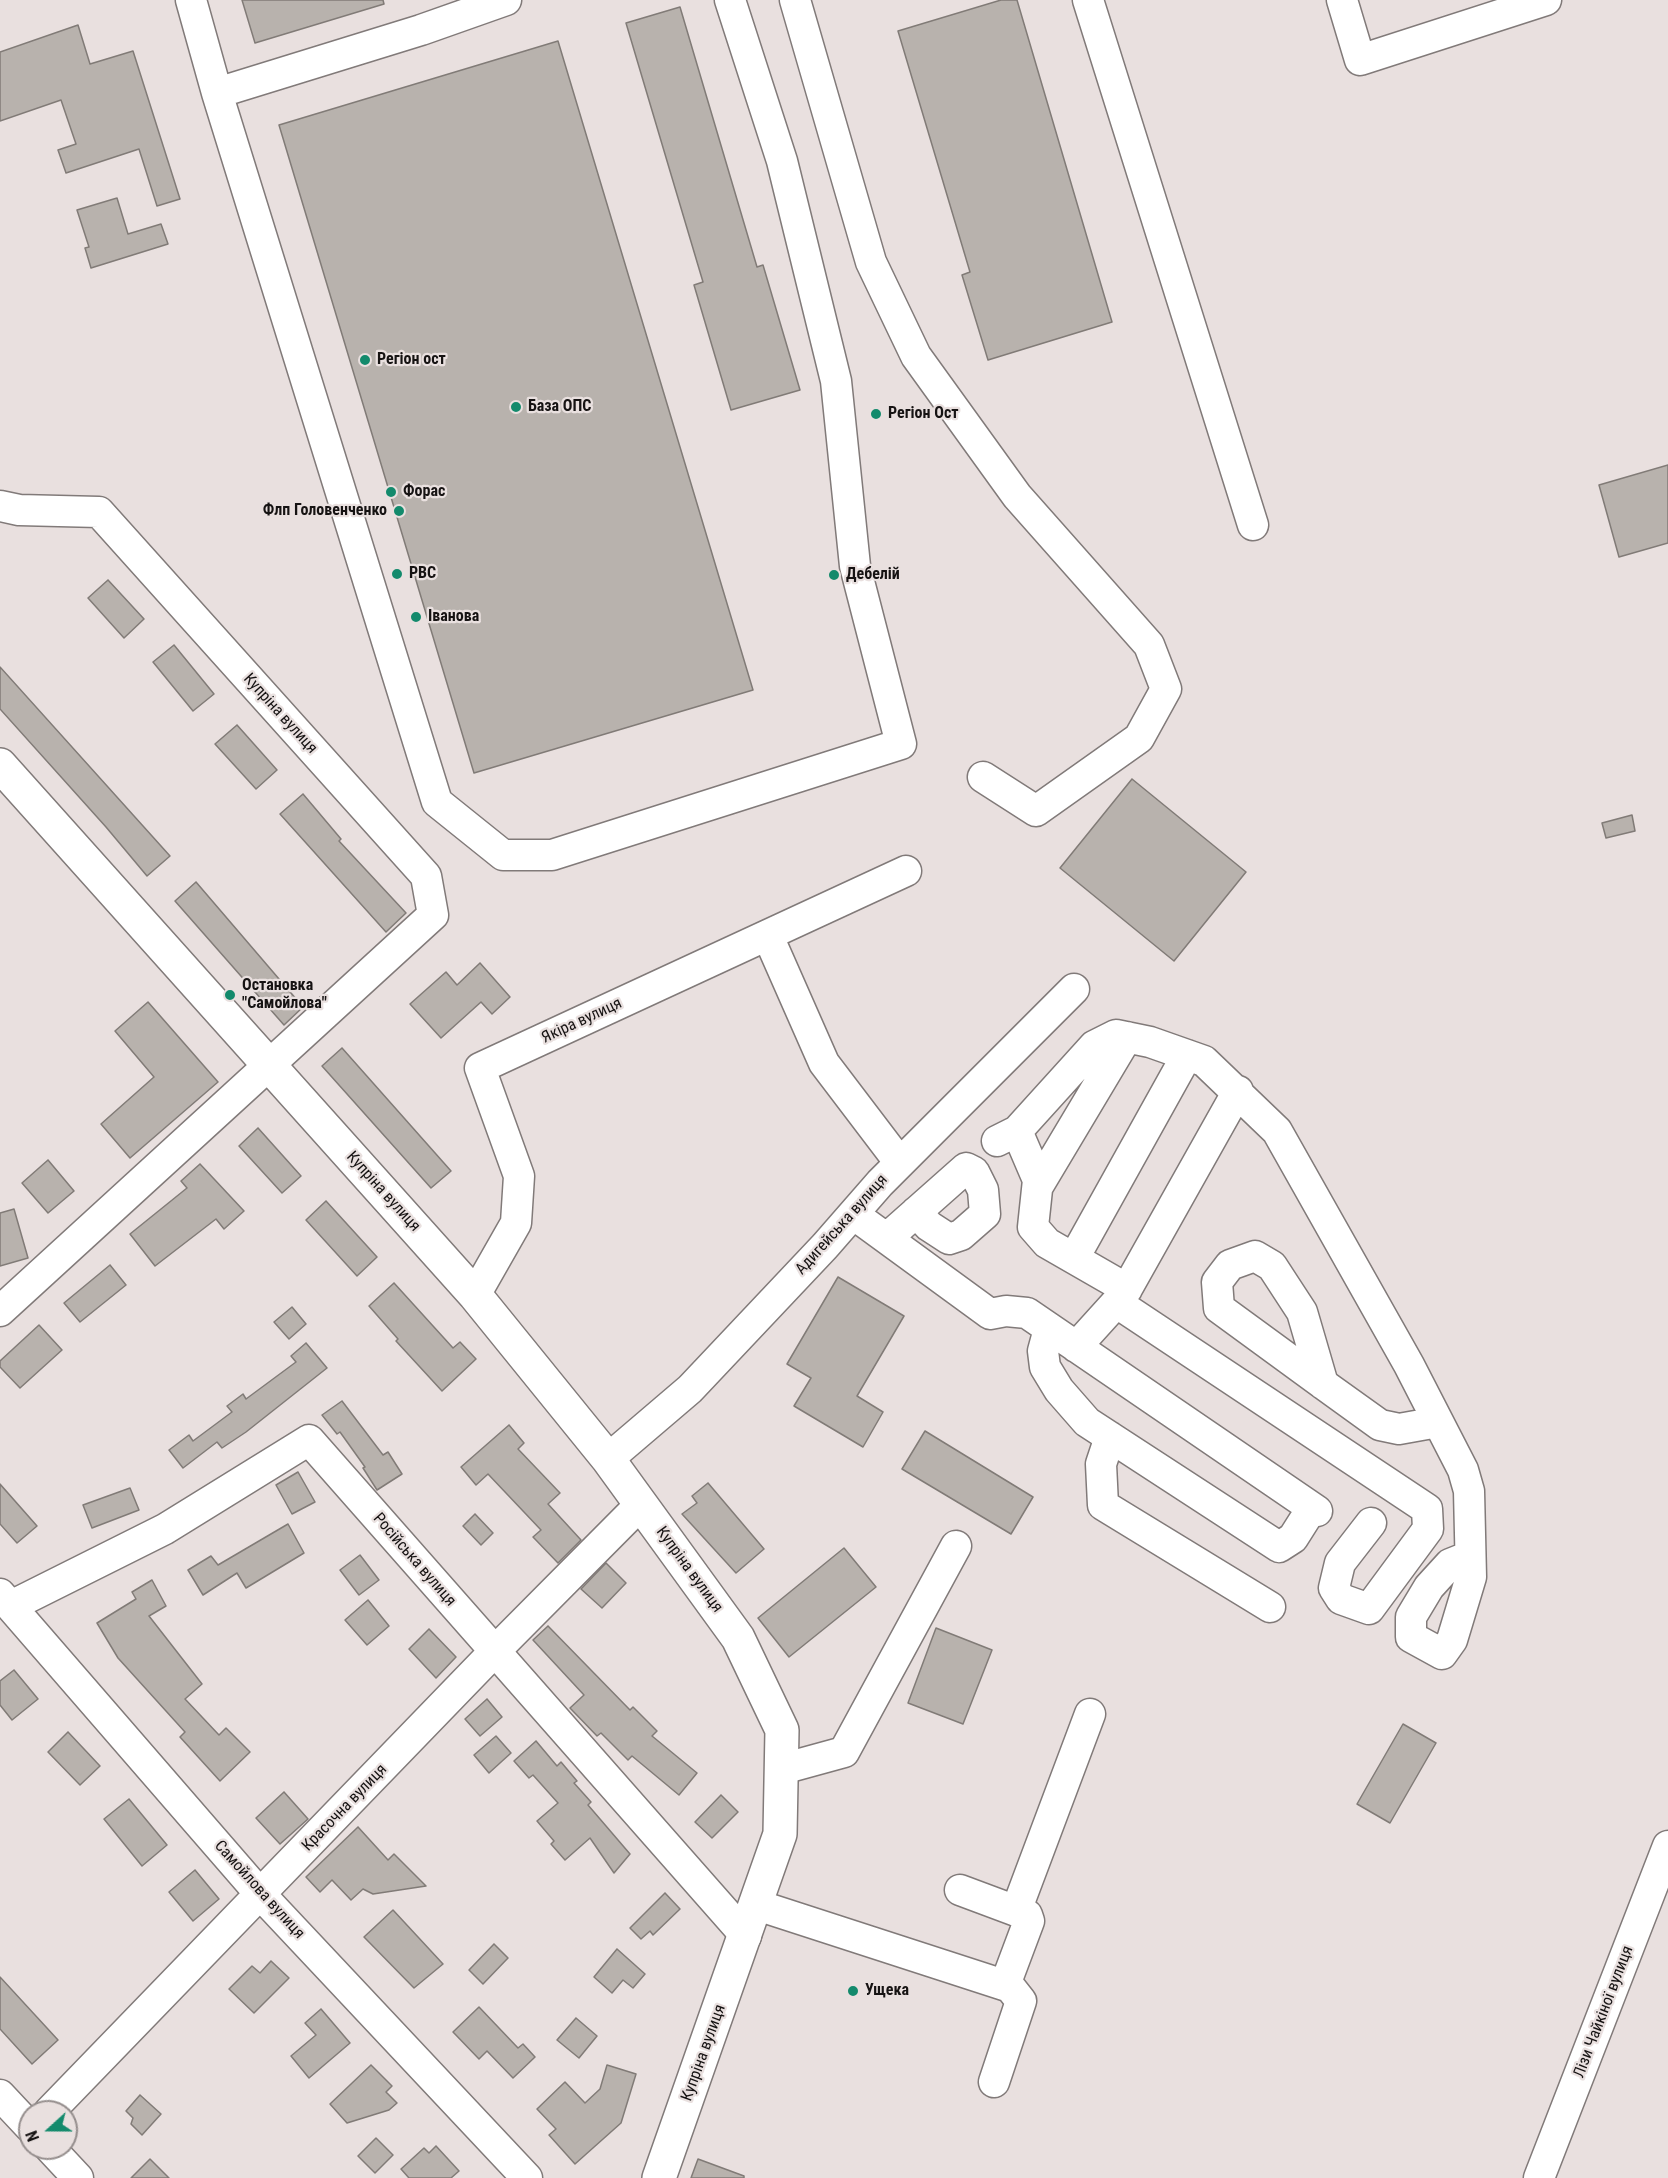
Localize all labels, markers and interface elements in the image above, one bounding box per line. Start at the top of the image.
place label: Регіон ост [377,350,446,370]
marker: Регіон ост [358,353,372,367]
place label: База ОПС [528,397,591,417]
marker: База ОПС [509,400,523,414]
place label: Регіон Ост [888,404,959,424]
marker: Регіон Ост [869,407,883,421]
place label: Форас [403,482,445,502]
marker: Форас [384,485,398,499]
place label: Флп Головенченко [263,501,387,521]
marker: Флп Головенченко [392,504,406,518]
place label: РВС [409,564,436,584]
place label: Дебелій [846,565,900,585]
marker: РВС [390,567,404,581]
marker: Дебелій [827,568,841,582]
place label: Іванова [428,607,479,627]
marker: Іванова [409,610,423,624]
street label: Купріна вулиця [239,670,321,758]
place label: Остановка "Самойлова" [242,976,327,1014]
marker: Остановка "Самойлова" [223,988,237,1002]
street label: Якіра вулиця [539,994,625,1048]
street label: Купріна вулиця [342,1148,424,1236]
street label: Адигейська вулиця [792,1171,892,1279]
street label: Російська вулиця [368,1510,460,1610]
street label: Купріна вулиця [651,1523,727,1617]
street label: Красочна вулиця [299,1760,391,1856]
street label: Самойлова вулиця [210,1837,308,1943]
street label: Лізи Чайкіної вулиця [1570,1943,1638,2081]
place label: Ущека [865,1981,909,2001]
marker: Ущека [846,1984,860,1998]
street label: Купріна вулиця [678,2002,730,2104]
north arrow [18,2100,78,2160]
text: N [22,2128,43,2144]

